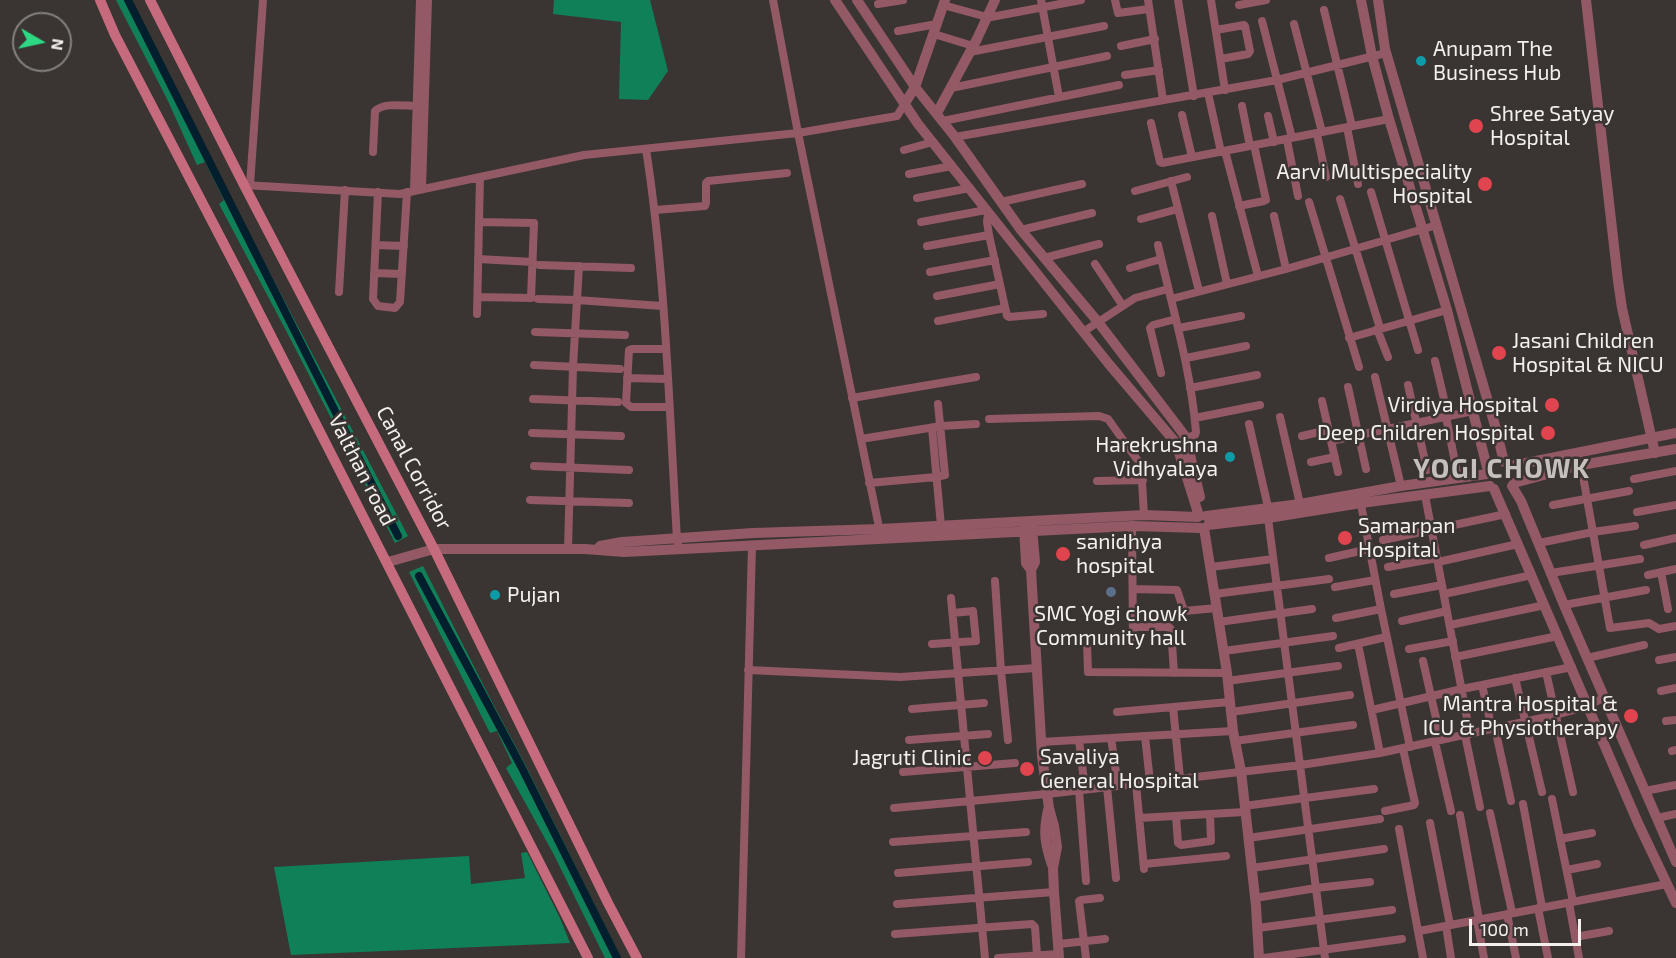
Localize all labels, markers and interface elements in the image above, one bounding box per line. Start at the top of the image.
north arrow [12,12,72,72]
place label: Anupam The Business Hub [1433,36,1561,86]
text: N [48,37,69,52]
marker: Anupam The Business Hub [1414,54,1428,68]
place label: Shree Satyay Hospital [1490,101,1614,151]
marker: Shree Satyay Hospital [1467,117,1485,135]
place label: Aarvi Multispeciality Hospital [1277,159,1472,209]
marker: Aarvi Multispeciality Hospital [1476,175,1494,193]
place label: Jasani Children Hospital & NICU [1512,328,1664,378]
marker: Jasani Children Hospital & NICU [1490,344,1508,362]
place label: Virdiya Hospital [1388,392,1538,418]
marker: Virdiya Hospital [1543,396,1561,414]
street label: Canal Corridor [371,402,457,534]
street label: Valthan road [323,410,401,530]
place label: Deep Children Hospital [1317,420,1534,446]
marker: Deep Children Hospital [1539,424,1557,442]
place label: Harekrushna Vidhyalaya [1095,432,1218,482]
marker: Harekrushna Vidhyalaya [1223,450,1237,464]
district label: YOGI CHOWK [1413,453,1591,485]
place label: Samarpan Hospital [1358,513,1456,563]
place label: sanidhya hospital [1076,529,1162,579]
marker: Samarpan Hospital [1336,529,1354,547]
marker: sanidhya hospital [1054,545,1072,563]
place label: Pujan [507,582,560,608]
marker: SMC Yogi chowk Community hall [1104,585,1118,599]
marker: Pujan [488,588,502,602]
place label: SMC Yogi chowk Community hall [1034,601,1188,651]
place label: Mantra Hospital & ICU & Physiotherapy [1423,691,1618,741]
marker: Mantra Hospital & ICU & Physiotherapy [1622,707,1640,725]
place label: Savaliya General Hospital [1040,744,1199,794]
place label: Jagruti Clinic [852,745,972,771]
marker: Jagruti Clinic [976,749,994,767]
marker: Savaliya General Hospital [1018,760,1036,778]
scale bar [1472,907,1584,945]
text: 100 m [1480,918,1529,940]

